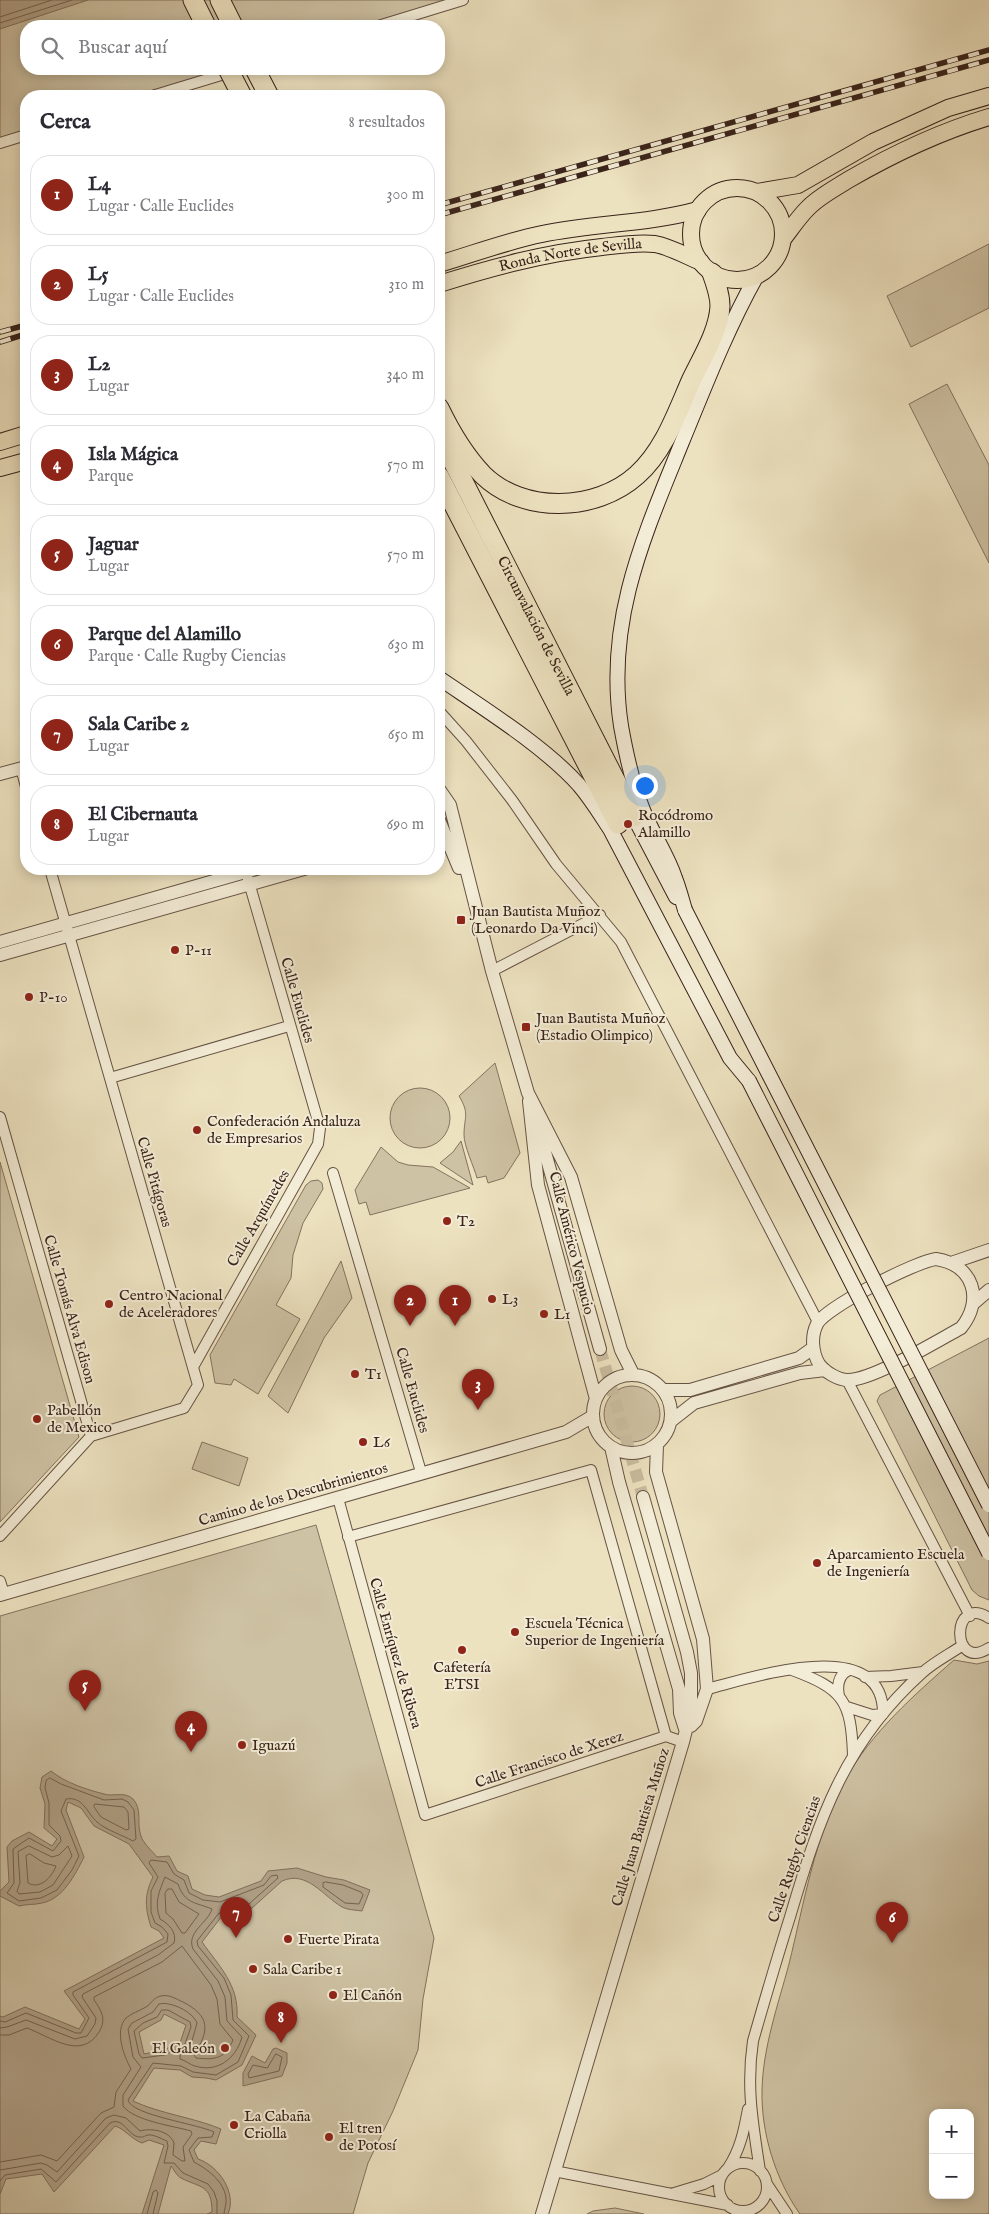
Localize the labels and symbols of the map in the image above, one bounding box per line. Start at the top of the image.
street label: Ronda Norte de Sevilla [497,234,643,276]
street label: Circunvalación de Sevilla [493,553,580,699]
your location [632,773,658,799]
place label: Rocódromo Alamillo [637,806,713,842]
marker: Rocódromo Alamillo [622,818,634,830]
place label: Juan Bautista Muñoz (Leonardo Da Vinci) [469,902,601,938]
marker: Juan Bautista Muñoz (Leonardo Da Vinci) [455,914,467,926]
place label: P-11 [185,941,212,960]
marker: P-11 [169,944,181,956]
street label: Calle Euclides [276,955,319,1045]
place label: P-10 [39,988,68,1007]
marker: P-10 [23,991,35,1003]
place label: Juan Bautista Muñoz (Estadio Olimpico) [534,1009,666,1045]
marker: Juan Bautista Muñoz (Estadio Olimpico) [520,1021,532,1033]
place label: Confederación Andaluza de Empresarios [207,1112,361,1148]
marker: Confederación Andaluza de Empresarios [191,1124,203,1136]
street label: Calle Pitágoras [133,1135,176,1230]
street label: Calle Arquímedes [223,1166,294,1270]
street label: Calle Américo Vespucio [545,1170,598,1317]
place label: T2 [457,1212,475,1231]
marker: T2 [441,1215,453,1227]
street label: Calle Tomás Alva Edison [39,1233,100,1386]
pin: 2 [394,1285,426,1326]
pin: 1 [439,1285,471,1326]
place label: Centro Nacional de Aceleradores [119,1286,223,1322]
place label: L3 [502,1290,518,1309]
marker: L3 [486,1293,498,1305]
marker: Centro Nacional de Aceleradores [103,1298,115,1310]
place label: L1 [554,1305,570,1324]
marker: L1 [538,1308,550,1320]
street label: Calle Euclides [391,1345,434,1435]
place label: T1 [365,1365,382,1384]
marker: T1 [349,1368,361,1380]
pin: 3 [462,1369,494,1410]
place label: Pabellón de Mexico [47,1401,112,1437]
marker: Pabellón de Mexico [31,1413,43,1425]
place label: L6 [373,1433,391,1452]
marker: L6 [357,1436,369,1448]
street label: Camino de los Descubrimientos [196,1458,390,1531]
place label: Aparcamiento Escuela de Ingeniería [826,1545,965,1581]
marker: Aparcamiento Escuela de Ingeniería [811,1557,823,1569]
street label: Calle Enríquez de Ribera [365,1576,426,1731]
place label: Escuela Técnica Superior de Ingeniería [525,1614,665,1650]
marker: Escuela Técnica Superior de Ingeniería [509,1626,521,1638]
marker: Cafetería ETSI [456,1644,468,1656]
place label: Cafetería ETSI [433,1658,491,1694]
pin: 5 [69,1670,101,1711]
pin: 4 [175,1711,207,1752]
street label: Calle Francisco de Xerez [473,1727,626,1792]
place label: Iguazú [252,1736,296,1755]
marker: Iguazú [236,1739,248,1751]
street label: Calle Juan Bautista Muñoz [607,1745,674,1909]
street label: Calle Rugby Ciencias [764,1793,825,1925]
pin: 7 [220,1897,252,1938]
pin: 6 [876,1902,908,1943]
place label: Fuerte Pirata [298,1930,380,1949]
marker: Fuerte Pirata [282,1933,294,1945]
place label: Sala Caribe 1 [263,1960,341,1979]
marker: Sala Caribe 1 [247,1963,259,1975]
place label: El Cañón [343,1986,402,2005]
marker: El Cañón [327,1989,339,2001]
pin: 8 [265,2002,297,2043]
place label: El Galeón [152,2039,215,2058]
marker: El Galeón [219,2042,231,2054]
place label: La Cabaña Criolla [244,2107,311,2143]
marker: La Cabaña Criolla [228,2119,240,2131]
place label: El tren de Potosí [339,2119,397,2155]
marker: El tren de Potosí [323,2131,335,2143]

